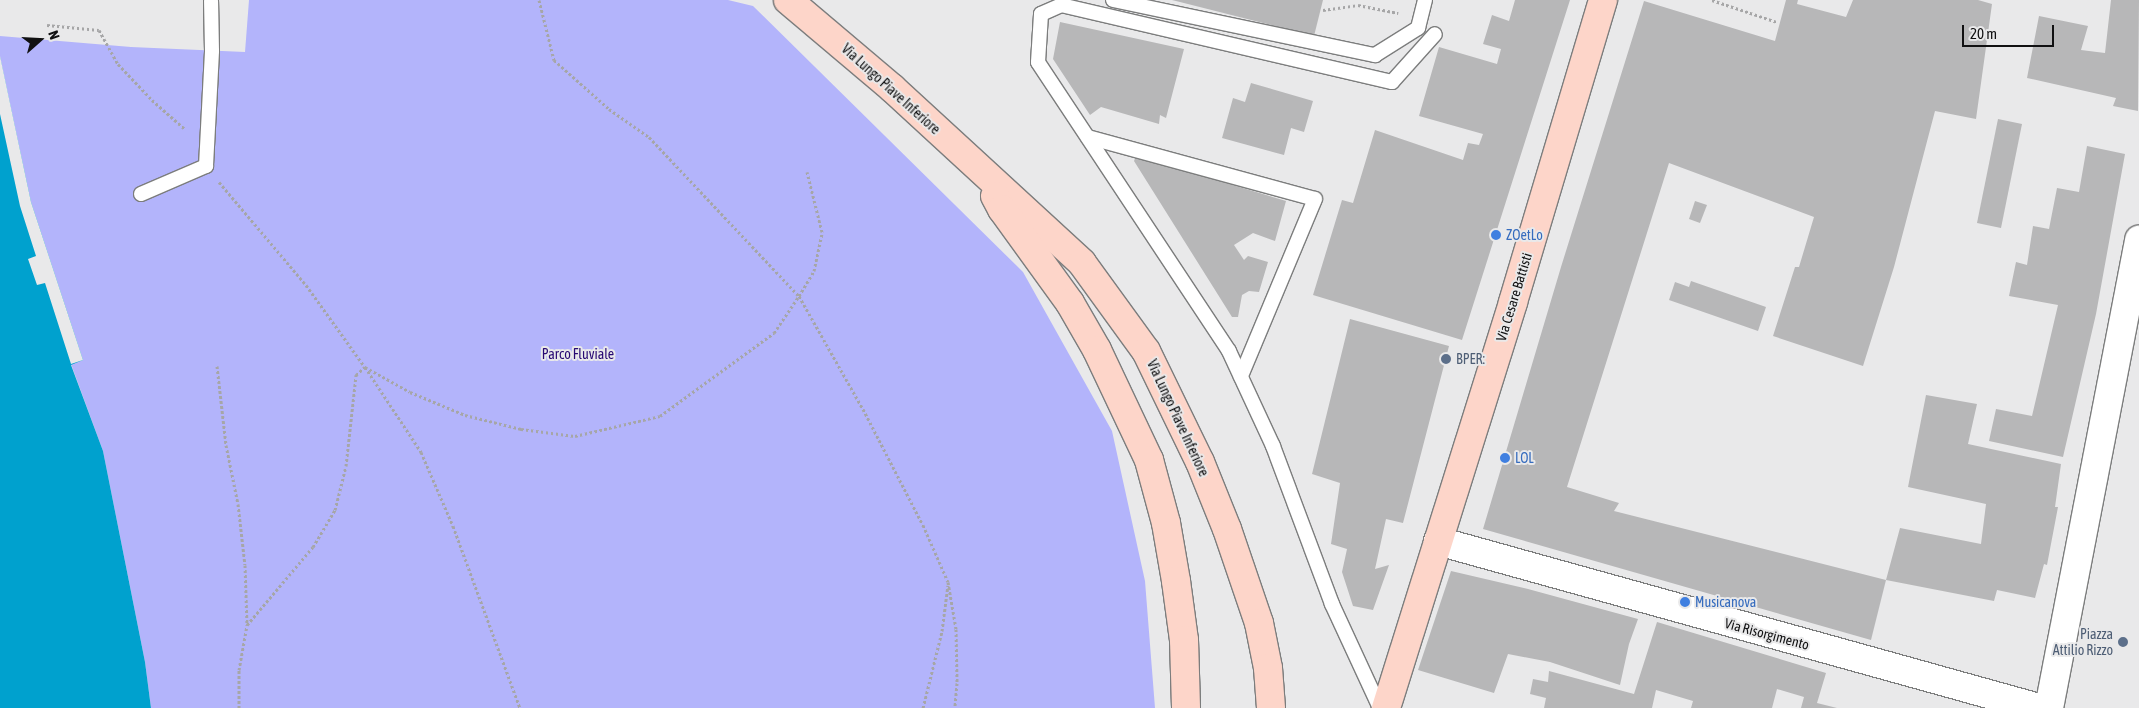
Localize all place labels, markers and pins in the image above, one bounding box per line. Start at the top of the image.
place label: ZOetLo [1506,227,1543,243]
marker: ZOetLo [1490,229,1502,241]
place label: BPER: [1456,351,1485,367]
marker: BPER: [1440,353,1452,365]
place label: LOL [1515,450,1534,466]
marker: LOL [1499,452,1511,464]
place label: Musicanova [1695,594,1756,610]
marker: Musicanova [1679,596,1691,608]
place label: Piazza Attilio Rizzo [2053,626,2113,658]
marker: Piazza Attilio Rizzo [2117,636,2129,648]

